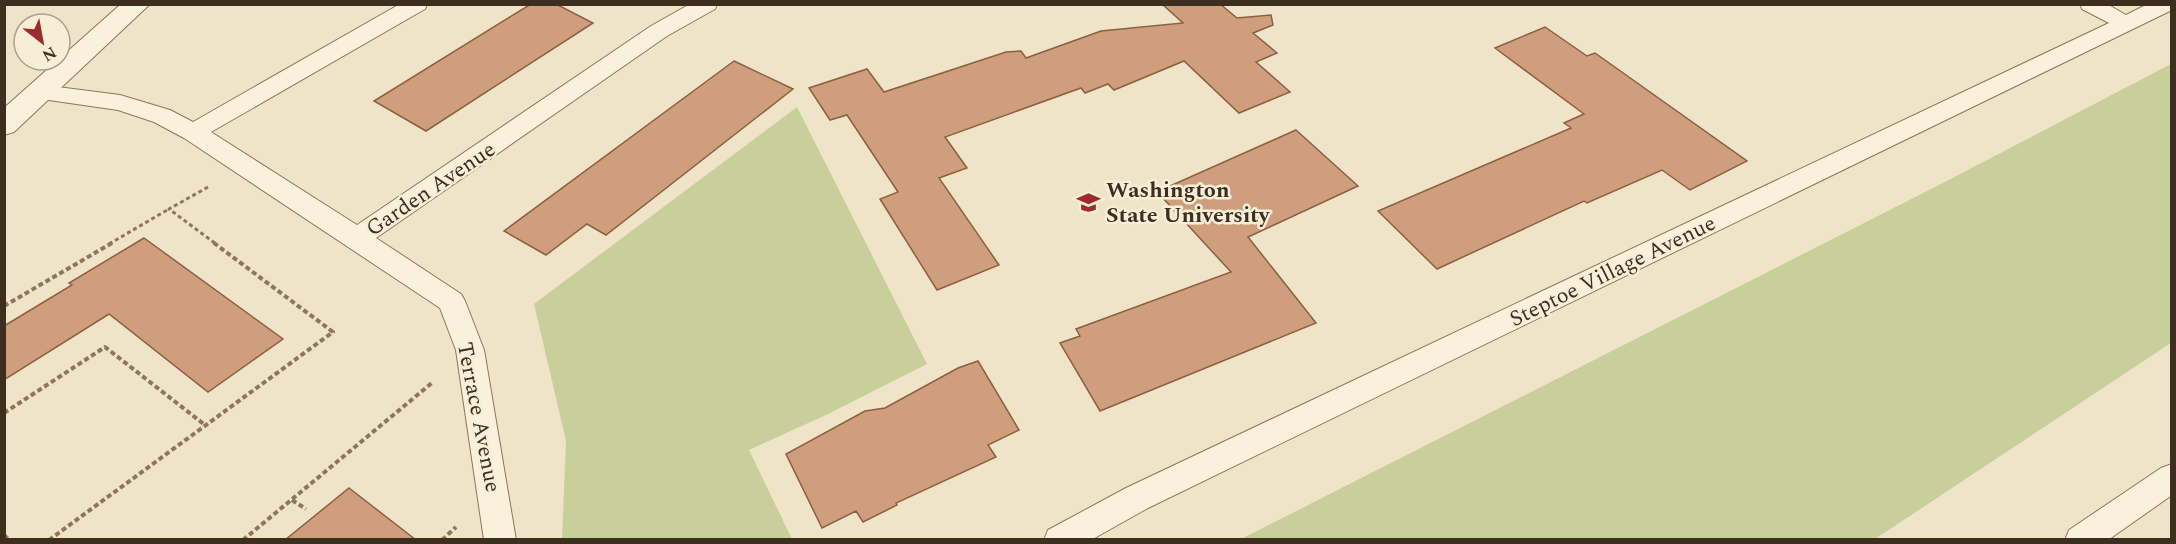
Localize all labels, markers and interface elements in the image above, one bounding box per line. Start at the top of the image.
north arrow [12,12,72,72]
text: N [37,40,61,68]
street label: Garden Avenue [359,134,502,245]
place label: Washington State University [1106,174,1271,232]
school or university icon: Washington State University [1075,189,1101,215]
street label: Steptoe Village Avenue [1504,207,1721,336]
street label: Terrace Avenue [448,339,509,495]

